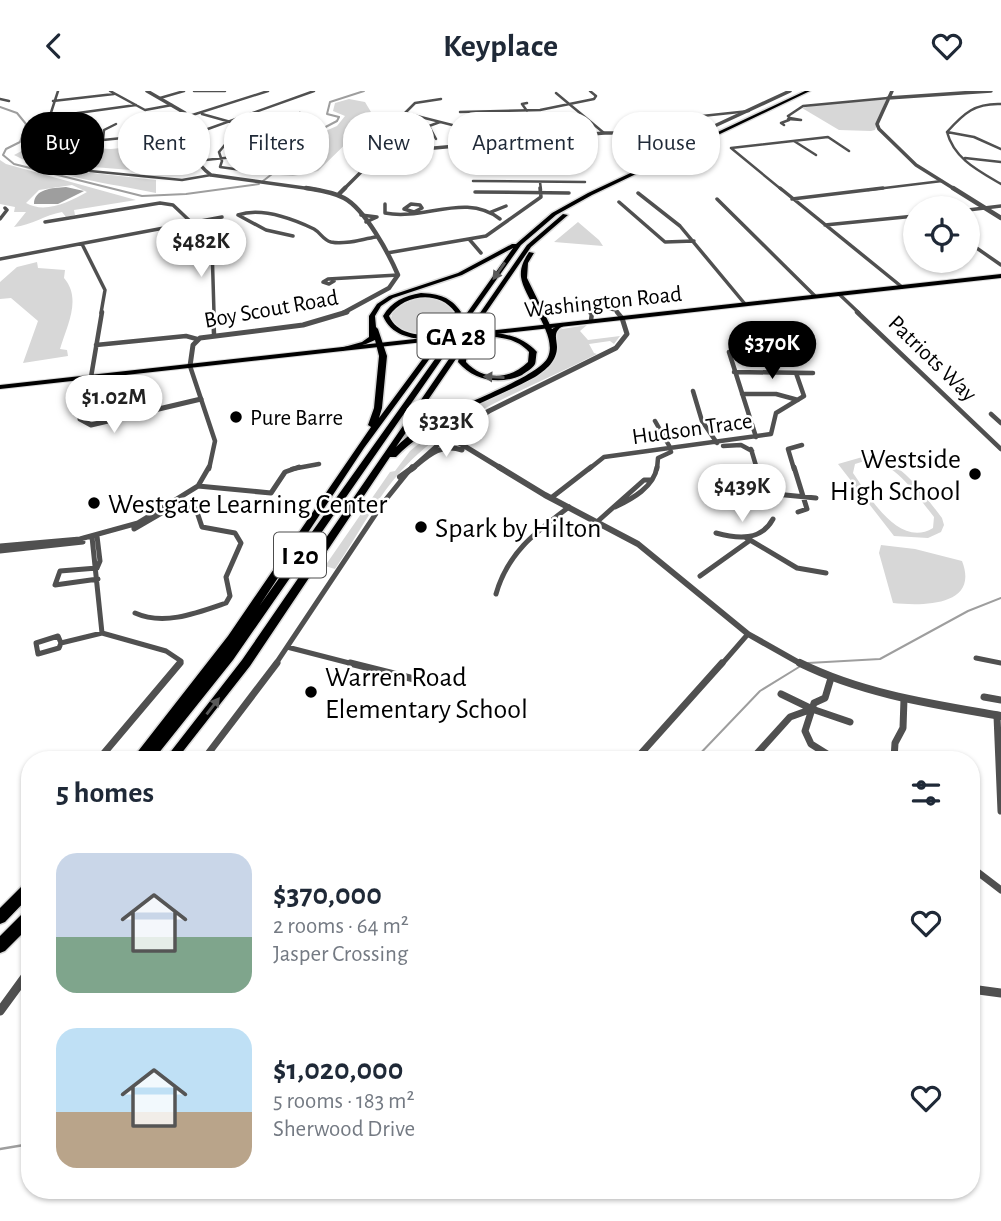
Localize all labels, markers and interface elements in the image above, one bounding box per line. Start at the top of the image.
icon: back [35,27,73,65]
icon: heart [928,27,966,65]
text: Keyplace [443,30,558,62]
chip: Buy [21,112,104,175]
chip: Rent [118,112,210,175]
chip: Filters [224,112,329,175]
chip: New [343,112,434,175]
chip: Apartment [448,112,598,175]
chip: House [612,112,720,175]
map controls [903,196,980,273]
button: locate [903,196,980,273]
pin: $482K [152,219,250,279]
text: $482K [172,230,230,253]
one-way arrow [492,262,506,280]
street label: Washington Road [523,283,683,322]
street label: Boy Scout Road [202,286,340,333]
street label: Patriots Way [883,312,981,407]
road number: GA 28 [418,313,494,359]
pin: $370K [723,321,821,381]
text: $370K [744,332,800,355]
one-way arrow [483,371,505,382]
pin: $1.02M [57,375,171,435]
text: $1.02M [81,386,147,409]
pin: $323K [397,399,495,459]
place label: Pure Barre [250,407,343,430]
marker: Pure Barre [228,409,244,425]
text: $323K [419,410,473,433]
street label: Hudson Trace [630,410,754,449]
place label: Westside High School [830,446,961,506]
pin: $439K [693,465,791,524]
marker: Westside High School [967,466,983,482]
text: $439K [714,475,770,498]
place label: Westgate Learning Center [108,491,387,519]
marker: Westgate Learning Center [86,495,102,511]
place label: Spark by Hilton [435,515,601,543]
marker: Spark by Hilton [413,519,429,535]
road number: I 20 [274,533,326,577]
place label: Warren Road Elementary School [325,664,528,724]
marker: Warren Road Elementary School [303,684,319,700]
one-way arrow [206,697,220,715]
icon: filters [907,774,945,812]
text: 5 homes [56,778,154,808]
text: $370,000 [273,880,382,910]
icon: home [112,881,196,965]
icon: heart [907,904,945,942]
text: 2 rooms · 64 m² [273,915,409,938]
text: Jasper Crossing [273,943,408,966]
text: $1,020,000 [273,1055,403,1085]
icon: home [112,1056,196,1140]
icon: heart [907,1079,945,1117]
text: 5 rooms · 183 m² [273,1090,414,1113]
text: Sherwood Drive [273,1118,415,1141]

